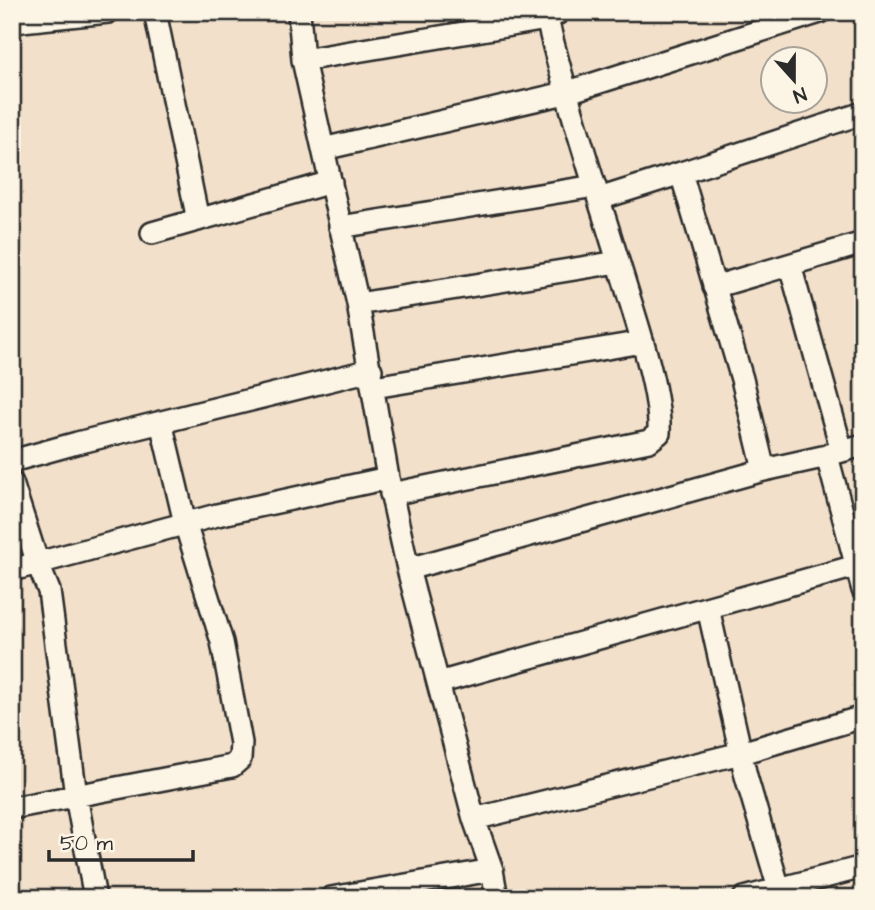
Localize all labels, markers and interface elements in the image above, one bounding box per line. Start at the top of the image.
north arrow [760,46,830,116]
text: N [789,80,810,109]
scale bar [49,819,192,863]
text: 50 m [60,829,114,858]

